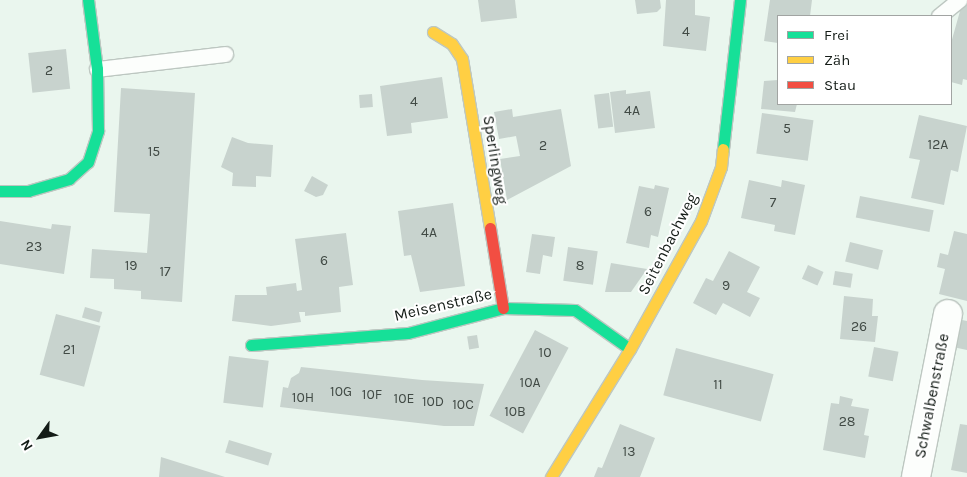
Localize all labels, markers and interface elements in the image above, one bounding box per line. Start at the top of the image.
legend [777,15,952,105]
house number: 4 [682,24,690,40]
text: Frei [824,26,849,44]
text: Zäh [824,51,850,69]
house number: 2 [45,63,53,79]
text: Stau [824,76,856,94]
house number: 4 [410,94,418,110]
house number: 4A [624,103,640,119]
street label: Sperlingweg [478,114,512,206]
house number: 5 [783,121,791,137]
house number: 12A [928,137,948,153]
house number: 2 [539,138,547,154]
house number: 15 [148,144,160,160]
street label: Seitenbachweg [634,190,702,298]
house number: 7 [770,195,776,211]
house number: 6 [644,204,652,220]
house number: 4A [421,225,437,241]
house number: 23 [26,239,42,255]
house number: 6 [320,253,328,269]
house number: 19 [125,258,137,274]
house number: 8 [576,258,584,274]
house number: 17 [159,264,171,280]
house number: 9 [722,278,730,294]
street label: Meisenstraße [392,284,494,326]
house number: 26 [851,319,867,335]
street label: Schwalbenstraße [910,332,954,460]
house number: 21 [63,342,75,358]
house number: 10 [539,345,551,361]
house number: 10A [520,375,540,391]
house number: 11 [713,377,723,393]
house number: 10G [330,384,352,400]
house number: 10F [362,387,382,403]
house number: 10H [292,390,314,406]
house number: 10E [394,391,414,407]
house number: 10D [422,394,444,410]
house number: 10C [452,397,474,413]
house number: 10B [504,404,526,420]
north arrow [15,412,65,462]
house number: 28 [839,414,855,430]
text: N [17,436,37,454]
house number: 13 [623,444,635,460]

